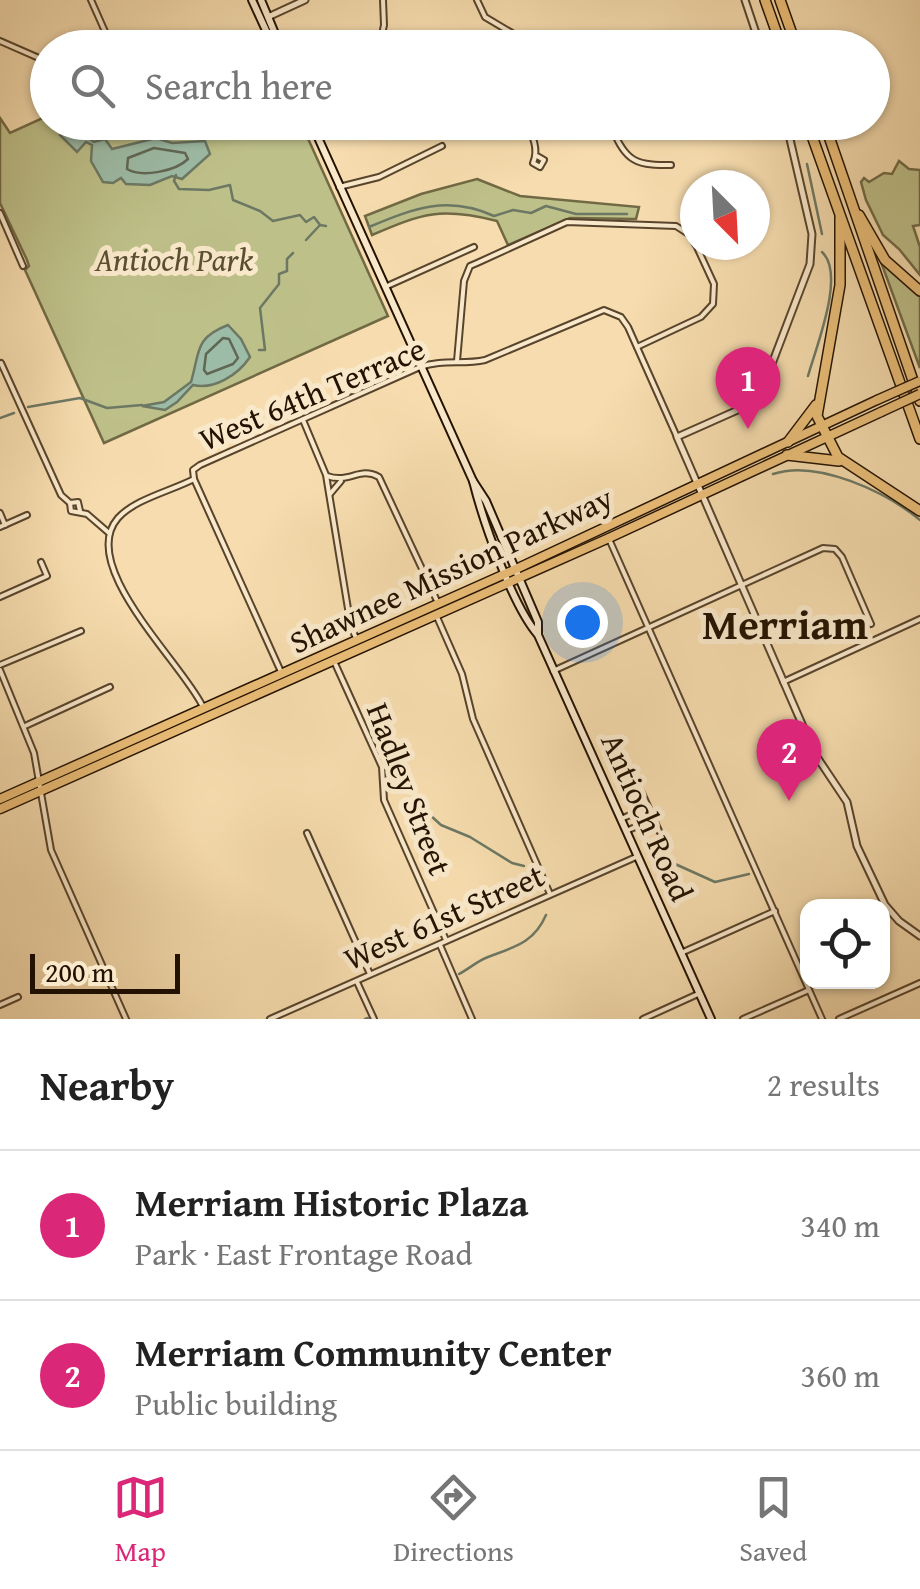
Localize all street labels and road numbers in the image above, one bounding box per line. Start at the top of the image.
street label: West 64th Terrace [192,325,432,462]
street label: Shawnee Mission Parkway [281,474,620,665]
street label: Hadley Street [355,696,464,882]
street label: Antioch Road [589,725,705,908]
street label: West 61st Street [336,851,551,982]

